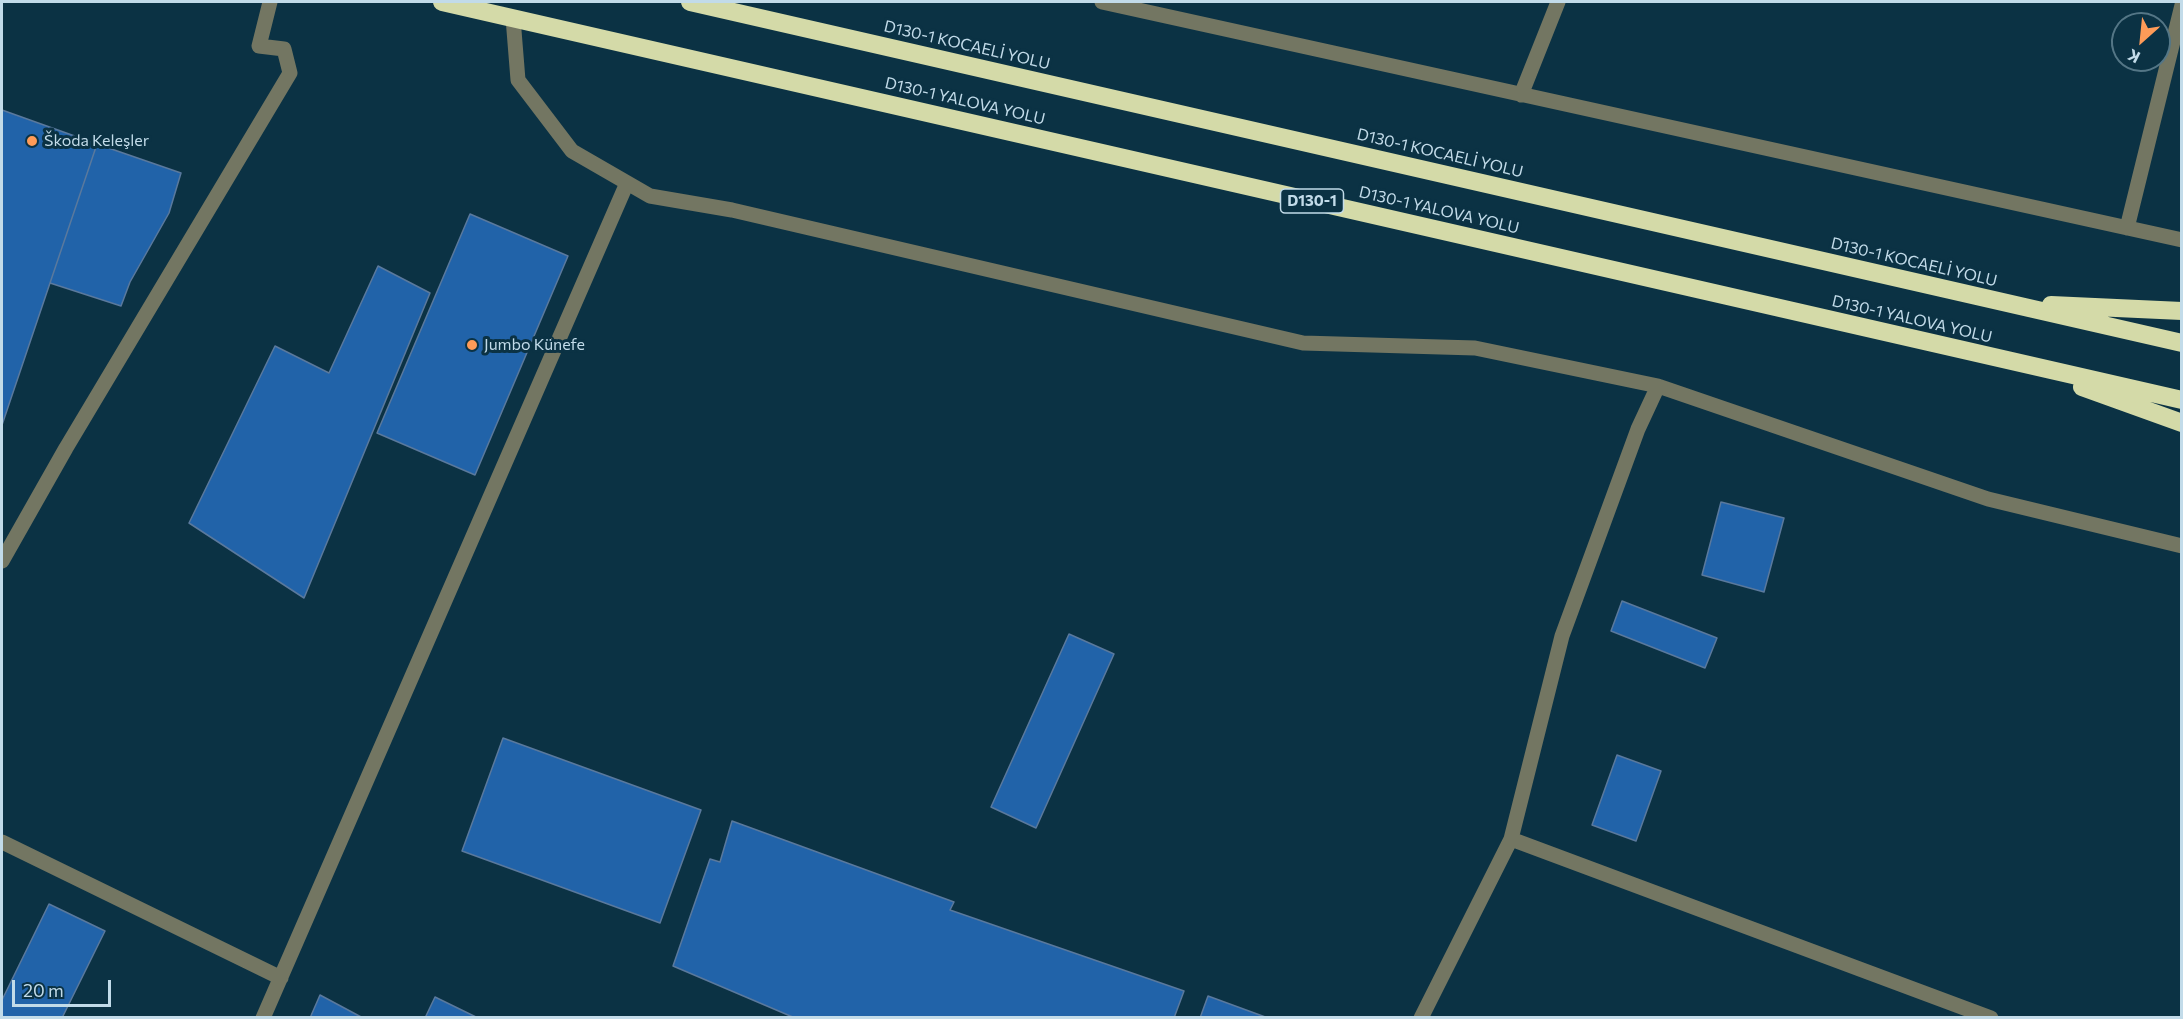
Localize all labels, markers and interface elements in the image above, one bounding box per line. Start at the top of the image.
north arrow [2111,12,2171,72]
street label: D130-1 KOCAELİ YOLU [882,17,1052,73]
text: K [2124,46,2143,68]
street label: D130-1 YALOVA YOLU [883,73,1047,129]
street label: D130-1 KOCAELİ YOLU [1355,125,1525,181]
place label: Škoda Keleşler [44,131,149,151]
marker: Škoda Keleşler [25,134,39,148]
street label: D130-1 YALOVA YOLU [1357,182,1521,238]
road number: D130-1 [1280,189,1344,213]
street label: D130-1 KOCAELİ YOLU [1829,234,1999,290]
street label: D130-1 YALOVA YOLU [1830,291,1994,347]
place label: Jumbo Künefe [484,335,585,355]
marker: Jumbo Künefe [465,338,479,352]
scale bar [15,968,114,1006]
text: 20 m [23,979,64,1001]

